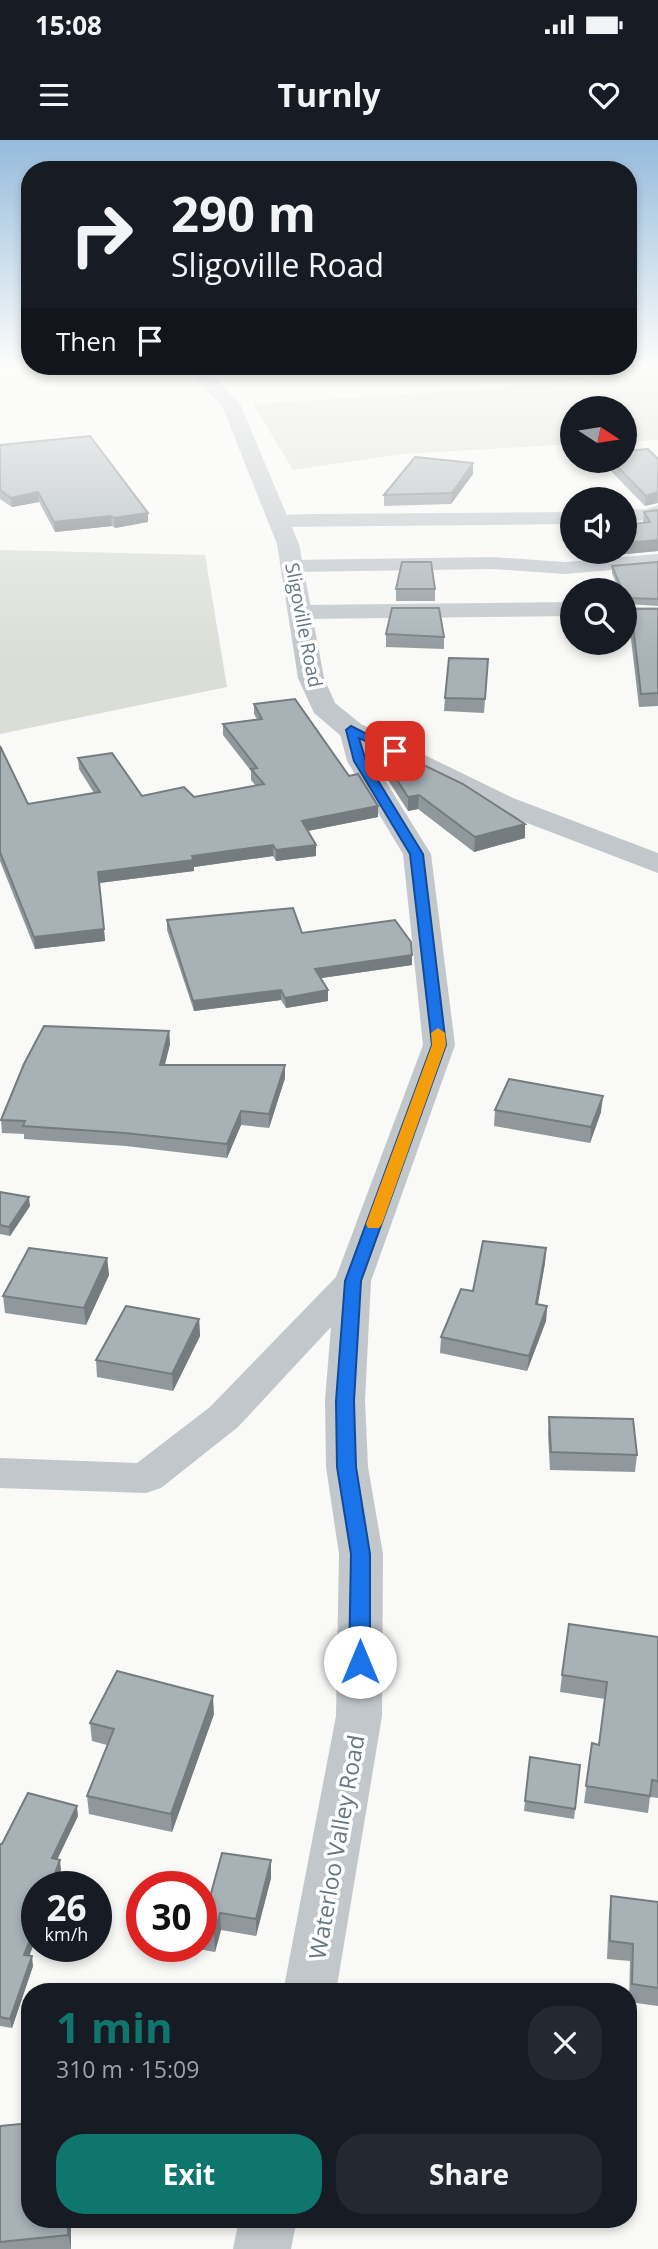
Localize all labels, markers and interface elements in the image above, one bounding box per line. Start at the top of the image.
text: 15:08 [35,7,102,43]
text: Turnly [277,73,381,116]
icon: menu [35,76,73,114]
icon: heart [585,76,623,114]
text: 290 m [171,180,316,246]
icon: right [56,189,147,280]
text: Sligoville Road [171,243,384,286]
icon: arrive [131,322,169,360]
text: Then [56,323,117,359]
north arrow [560,396,637,472]
map controls [560,396,637,655]
button: sound [560,487,637,564]
street label: Sligoville Road [279,560,329,690]
button: search [560,578,637,655]
pin [365,721,425,781]
icon: arrive [376,732,414,770]
position arrow [323,1625,397,1699]
street label: Waterloo Valley Road [301,1732,371,1962]
speed limit sign: 30 [126,1871,217,1962]
text: 26 [46,1884,87,1931]
text: km/h [45,1922,88,1946]
text: 1 min [56,1998,173,2055]
button: close [528,2006,602,2080]
text: 310 m · 15:09 [56,2053,199,2085]
button: Exit [56,2134,322,2214]
button: Share [336,2134,602,2214]

